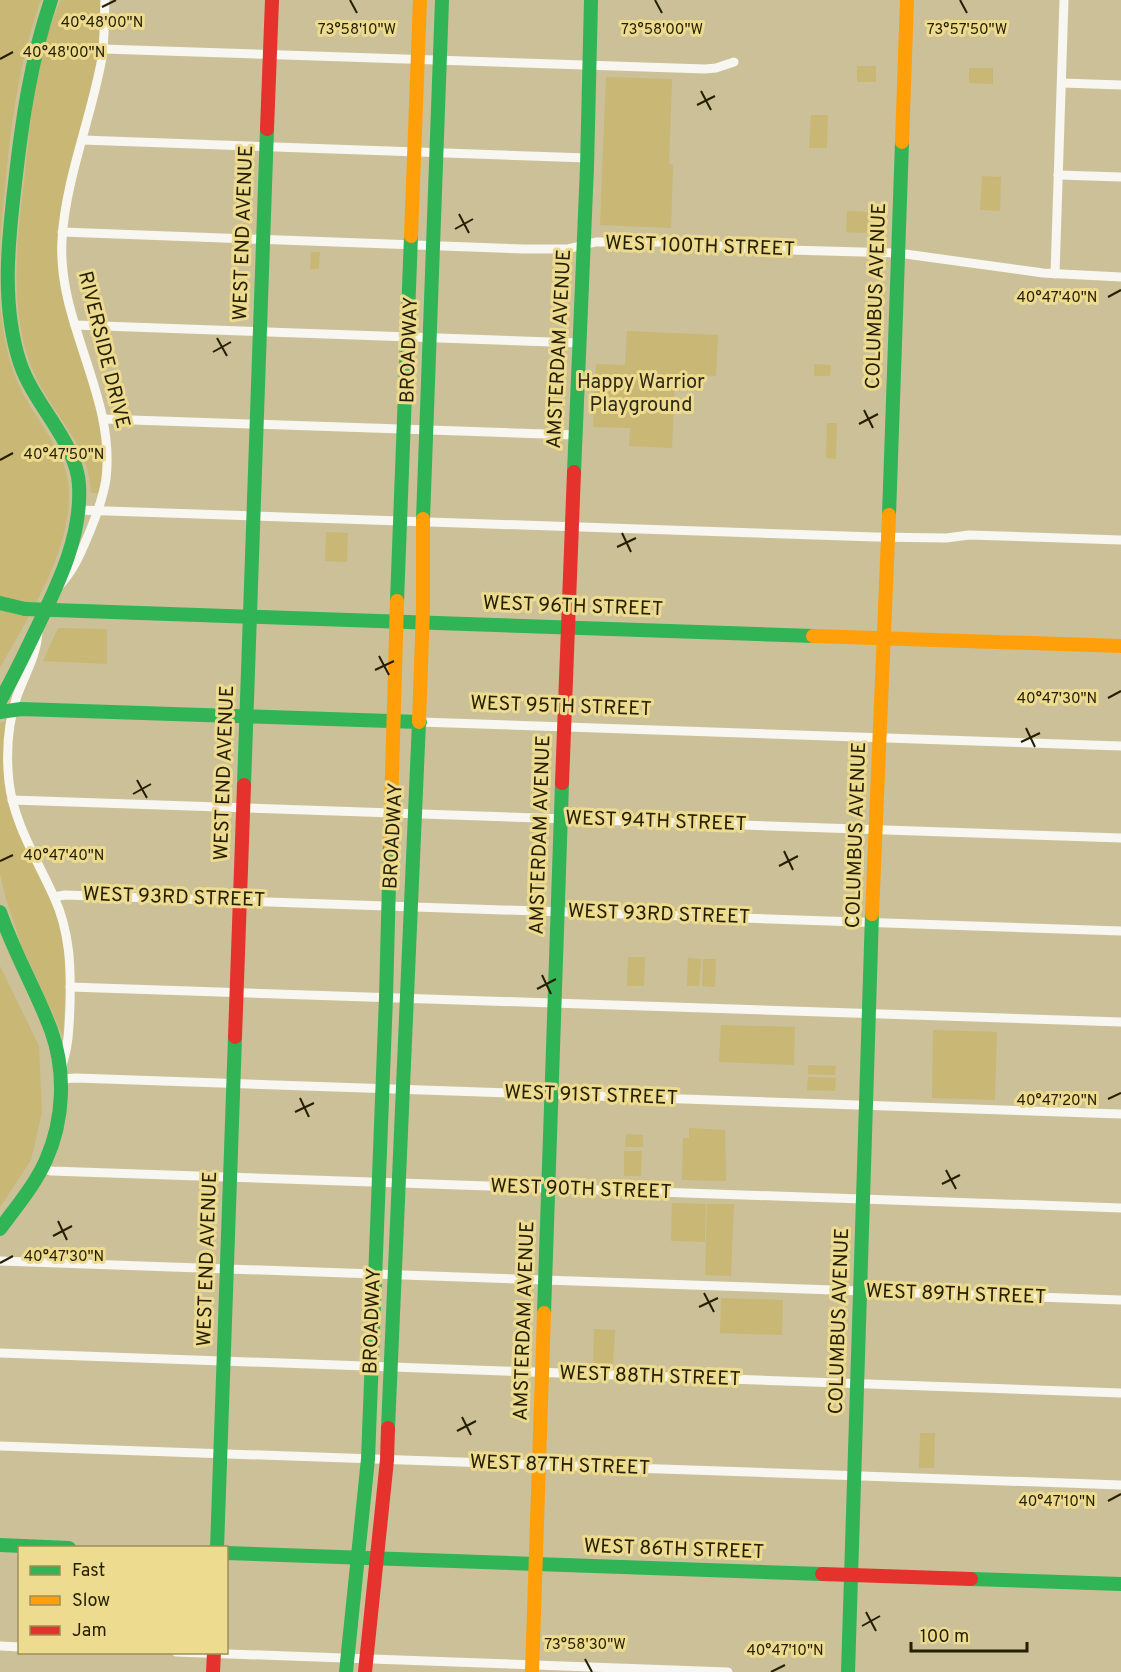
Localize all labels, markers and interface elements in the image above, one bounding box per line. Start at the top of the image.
text: 40°48'00"N [61,14,143,33]
text: 73°58'10"W [318,21,396,40]
text: 73°58'00"W [621,21,703,40]
text: 73°57'50"W [927,21,1007,40]
text: 40°48'00"N [23,44,105,63]
street label: WEST END AVENUE [228,145,260,321]
street label: COLUMBUS AVENUE [861,202,893,390]
street label: WEST 100TH STREET [605,231,795,263]
street label: AMSTERDAM AVENUE [542,249,578,449]
street label: RIVERSIDE DRIVE [71,269,135,431]
text: 40°47'40"N [1017,289,1097,308]
street label: BROADWAY [395,296,425,404]
park label: Happy Warrior Playground [577,370,705,419]
text: 40°47'50"N [24,446,104,465]
street label: WEST 96TH STREET [482,591,664,623]
street label: WEST END AVENUE [209,685,241,861]
text: 40°47'30"N [1017,690,1097,709]
street label: WEST 95TH STREET [470,691,652,723]
street label: AMSTERDAM AVENUE [525,735,557,935]
street label: COLUMBUS AVENUE [841,741,873,929]
street label: BROADWAY [378,782,410,890]
street label: WEST 94TH STREET [565,806,747,838]
text: 40°47'40"N [24,847,104,866]
street label: WEST 93RD STREET [82,882,266,914]
street label: WEST 93RD STREET [567,899,751,931]
street label: WEST 91ST STREET [504,1080,678,1112]
text: 40°47'20"N [1017,1092,1097,1111]
street label: WEST END AVENUE [192,1171,224,1347]
street label: WEST 90TH STREET [490,1174,672,1206]
street label: AMSTERDAM AVENUE [509,1221,541,1421]
street label: COLUMBUS AVENUE [824,1227,856,1415]
text: 40°47'30"N [24,1248,104,1267]
street label: BROADWAY [358,1267,388,1375]
street label: WEST 89TH STREET [865,1279,1047,1311]
street label: WEST 88TH STREET [559,1361,741,1393]
street label: WEST 87TH STREET [469,1450,651,1482]
text: 40°47'10"N [1018,1493,1096,1512]
street label: WEST 86TH STREET [583,1534,765,1566]
legend [18,1546,228,1654]
text: Fast [72,1560,105,1583]
text: Slow [72,1590,110,1613]
scale bar [911,1615,1026,1653]
text: Jam [72,1620,107,1643]
text: 100 m [920,1626,969,1649]
text: 73°58'30"W [544,1636,626,1655]
text: 40°47'10"N [746,1642,824,1661]

